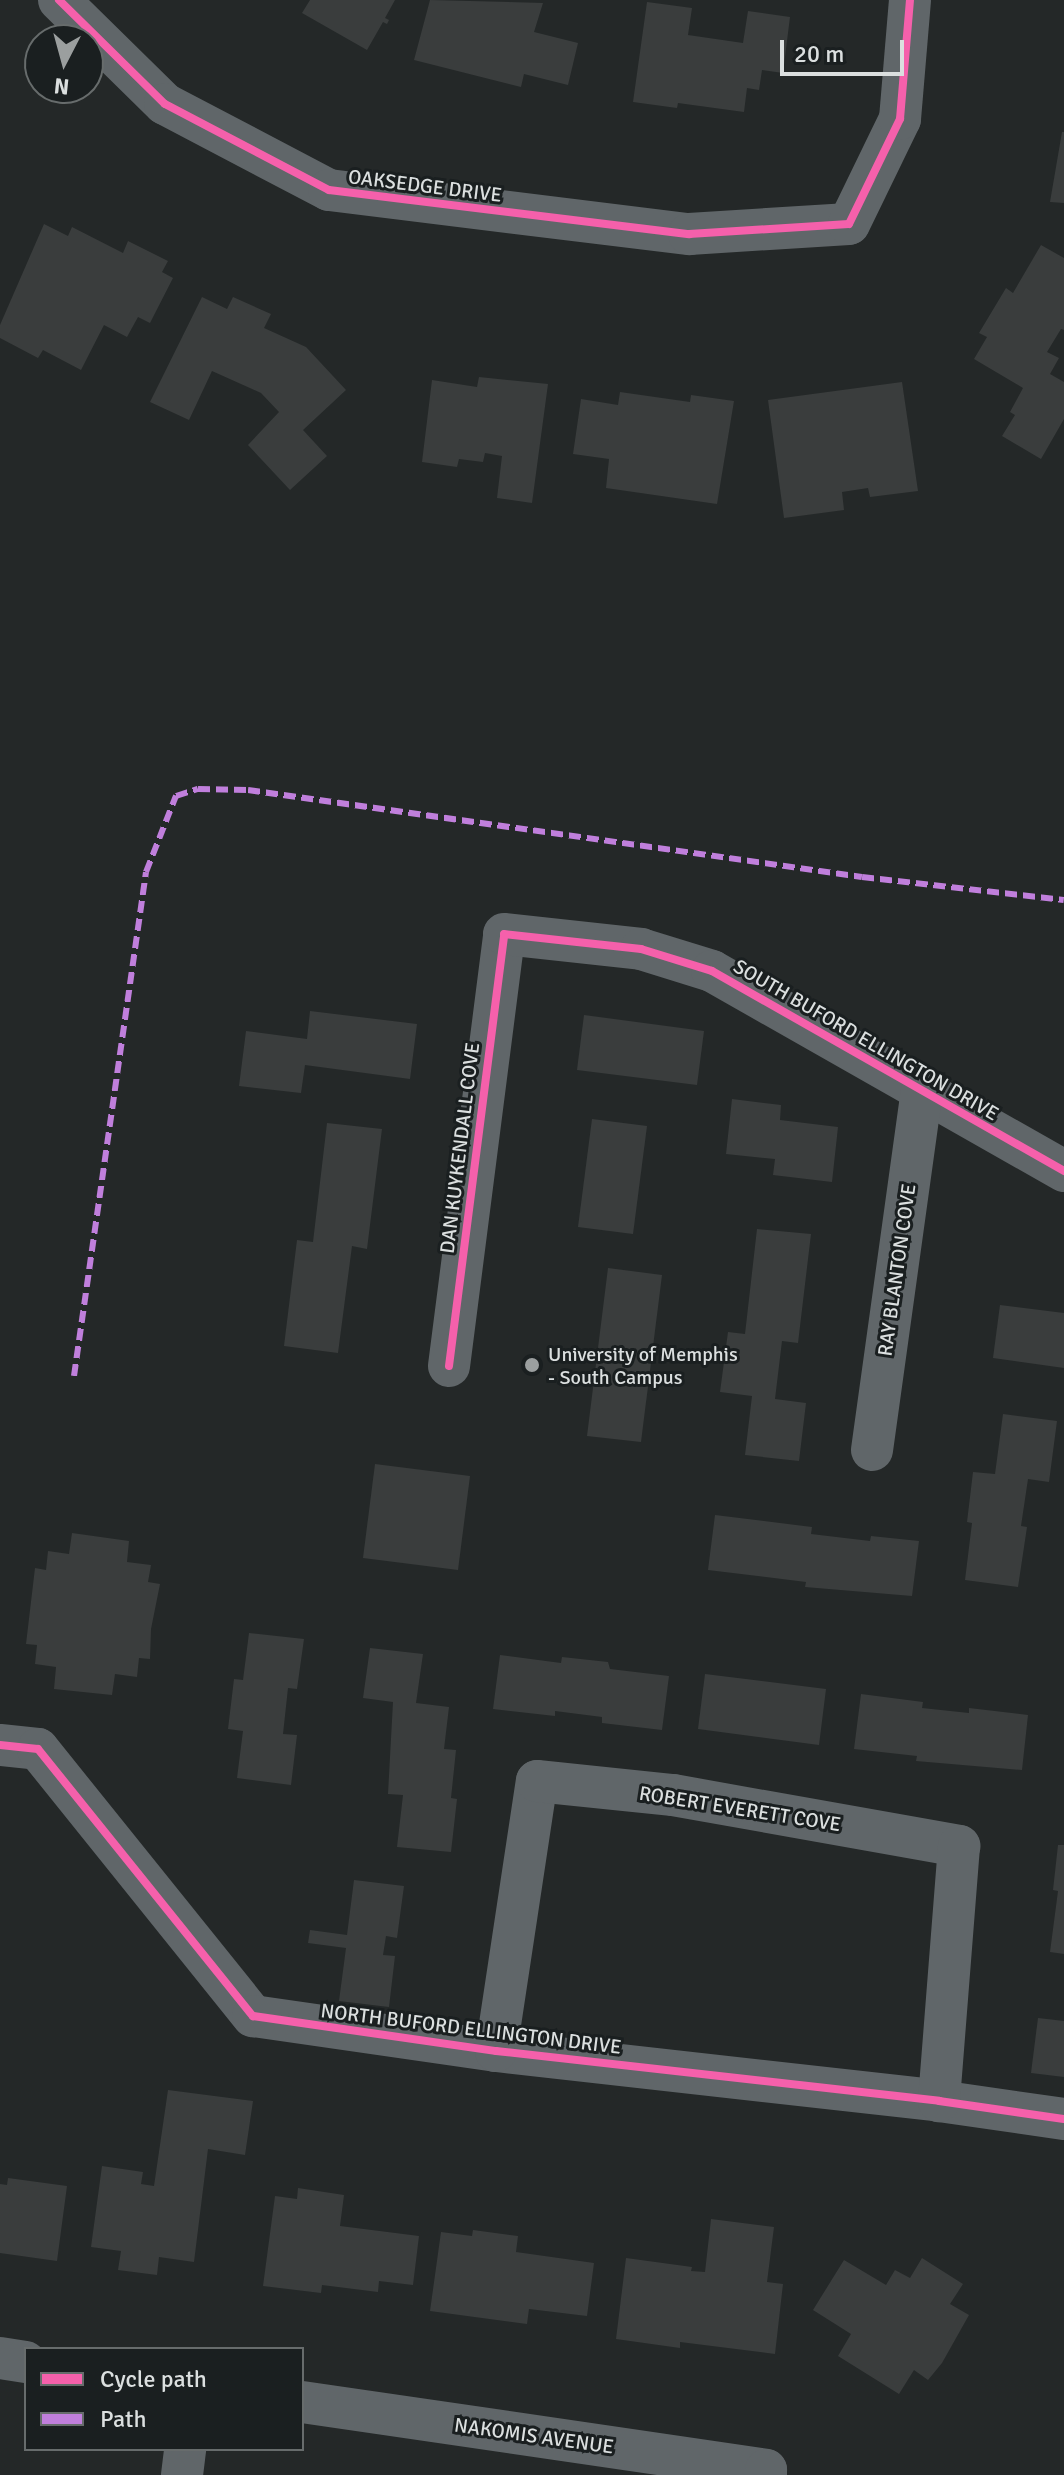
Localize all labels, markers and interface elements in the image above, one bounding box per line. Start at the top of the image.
north arrow [24,24,104,104]
scale bar [784,24,908,74]
text: 20 m [794,39,844,69]
text: N [53,72,71,101]
street label: OAKSEDGE DRIVE [347,165,503,207]
street label: SOUTH BUFORD ELLINGTON DRIVE [729,954,1003,1126]
street label: DAN KUYKENDALL COVE [435,1041,485,1255]
street label: RAY BLANTON COVE [873,1182,921,1358]
place label: University of Memphis - South Campus [548,1342,738,1389]
marker: University of Memphis - South Campus [523,1356,541,1374]
street label: ROBERT EVERETT COVE [637,1781,843,1837]
street label: NORTH BUFORD ELLINGTON DRIVE [319,1999,623,2059]
legend [24,2347,304,2451]
text: Cycle path [100,2364,207,2394]
text: Path [100,2404,146,2434]
street label: NAKOMIS AVENUE [453,2413,615,2459]

